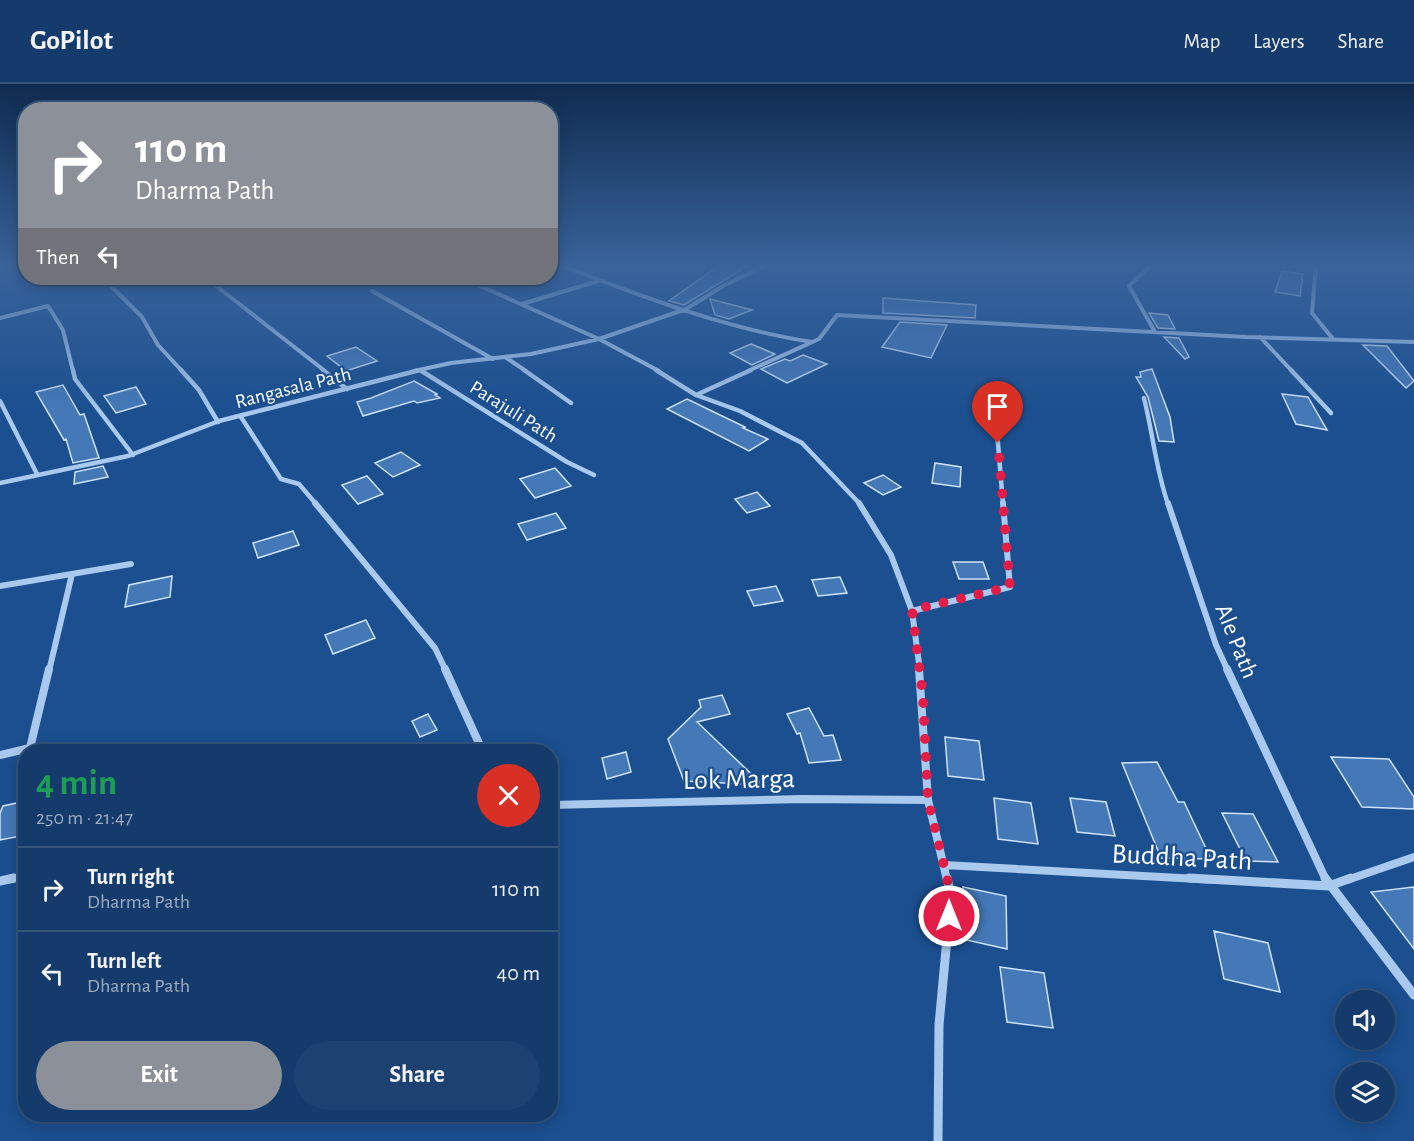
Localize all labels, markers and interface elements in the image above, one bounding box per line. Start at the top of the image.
text: GoPilot [30,27,113,55]
text: Map [1184,31,1220,52]
text: Layers [1253,31,1304,52]
text: Share [1337,31,1384,52]
icon: right [36,126,114,204]
text: 110 m [135,128,227,170]
text: Dharma Path [135,177,274,204]
icon: left [92,240,125,273]
text: Then [36,246,80,268]
street label: Rangasala Path [233,364,353,412]
street label: Parajuli Path [466,377,561,447]
pin [972,381,1023,443]
icon: arrive [981,390,1014,423]
street label: Ale Path [1210,601,1262,682]
button: close [477,764,540,827]
text: 4 min [36,765,117,801]
street label: Lok Marga [683,765,795,795]
text: 250 m · 21:47 [36,808,133,828]
street label: Buddha Path [1111,840,1253,876]
text: Turn right [87,866,174,888]
icon: right [36,873,69,906]
text: 110 m [492,878,540,900]
position arrow [917,884,981,948]
text: Dharma Path [87,892,190,912]
text: Turn left [87,950,161,972]
icon: left [36,957,69,990]
text: 40 m [497,962,540,984]
text: Dharma Path [87,976,190,996]
map controls [1335,990,1395,1122]
button: sound [1335,990,1395,1050]
button: Exit [36,1041,282,1110]
button: Share [294,1041,540,1110]
button: layers [1335,1062,1395,1122]

